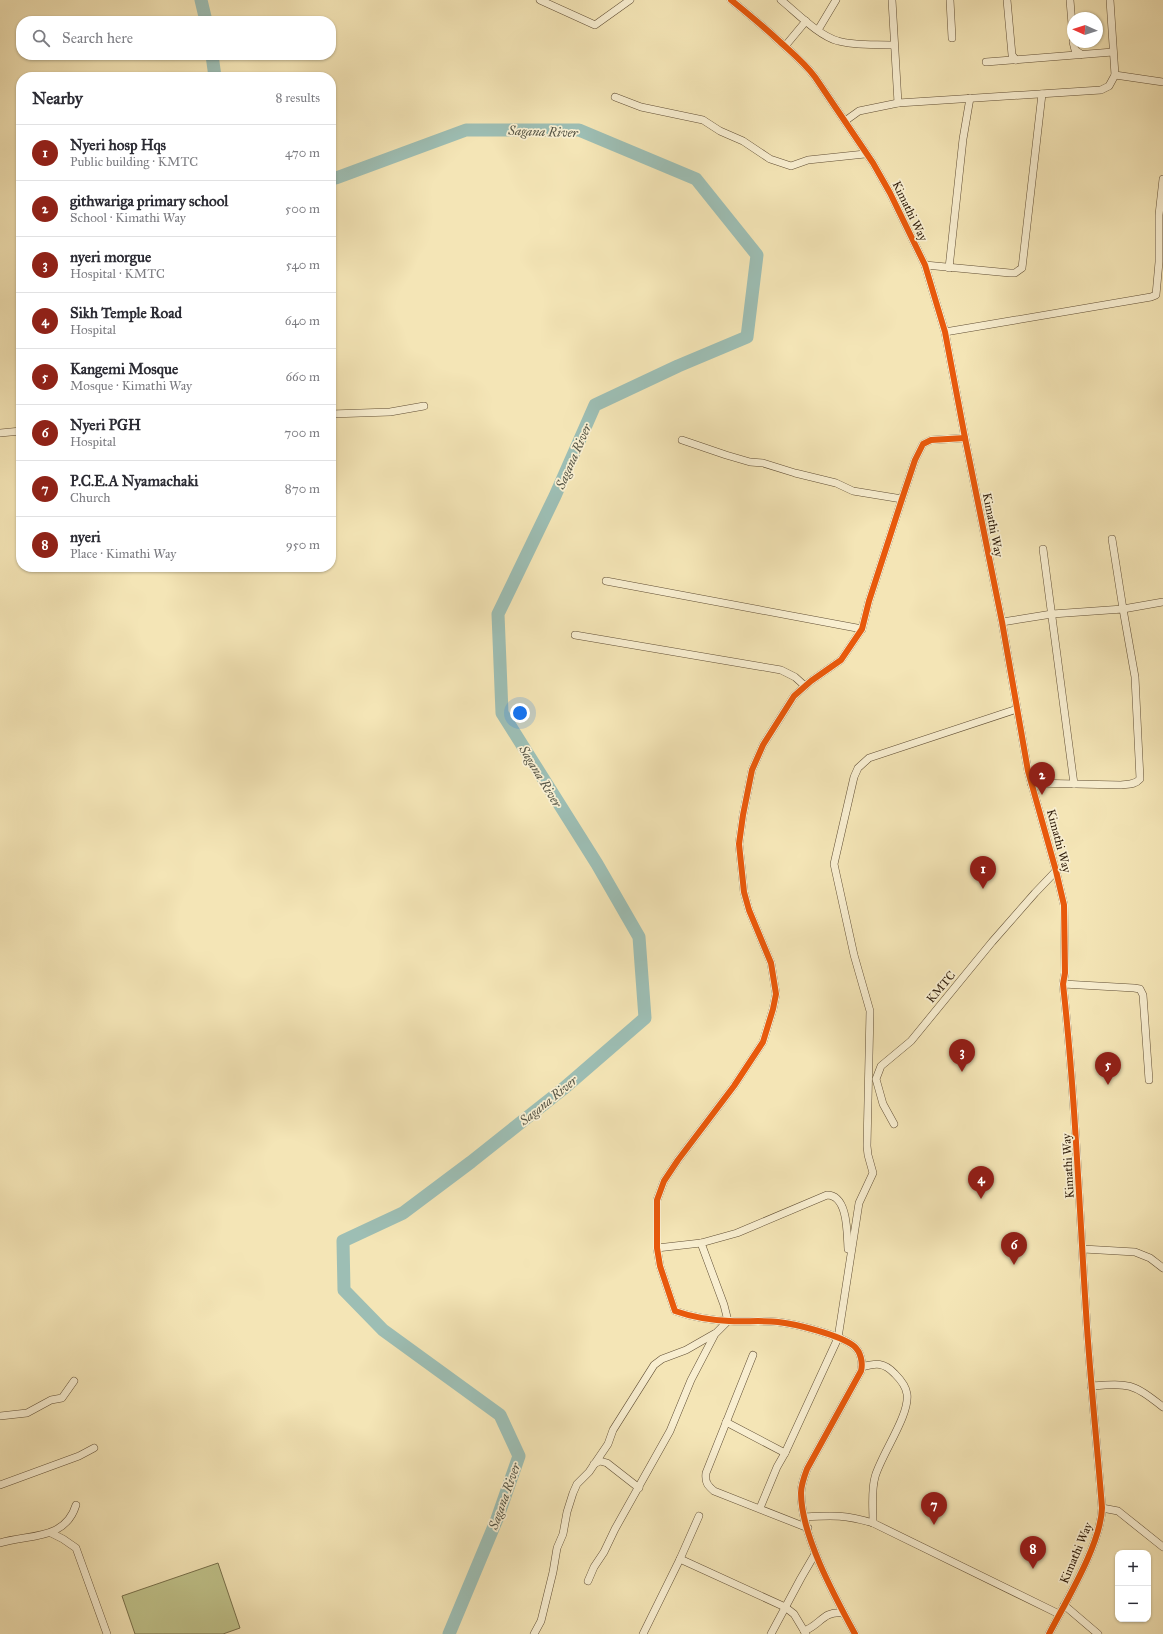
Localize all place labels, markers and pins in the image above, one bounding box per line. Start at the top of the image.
pin: 2 [1029,762,1055,795]
pin: 1 [970,856,996,889]
pin: 3 [949,1039,975,1072]
pin: 5 [1095,1052,1121,1085]
pin: 4 [968,1166,994,1199]
pin: 6 [1001,1232,1027,1265]
pin: 7 [921,1492,947,1525]
pin: 8 [1020,1536,1046,1569]

